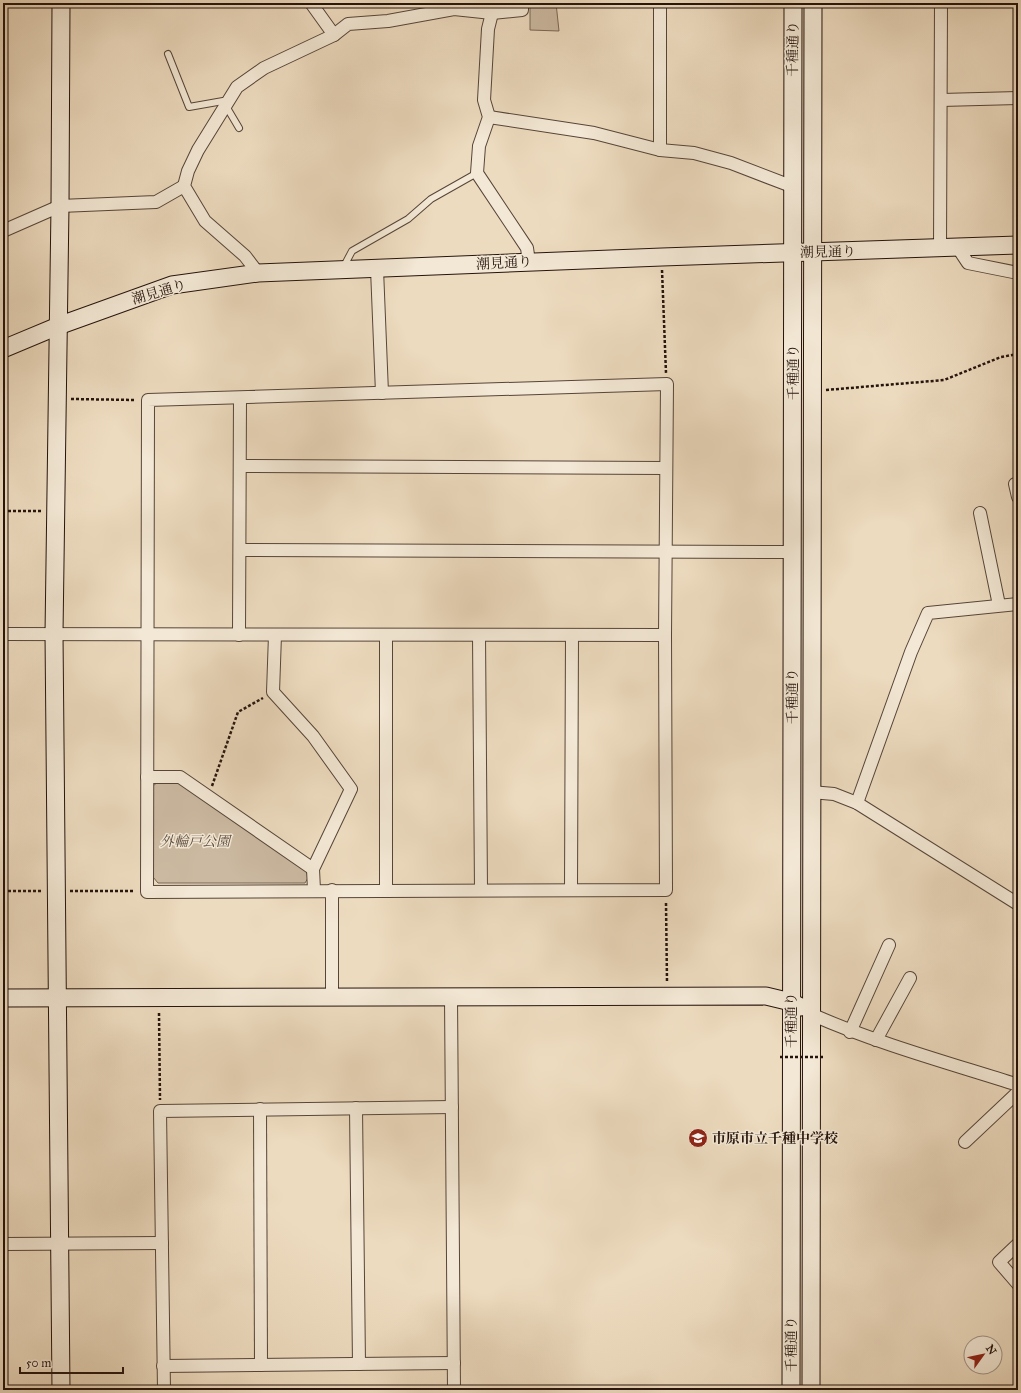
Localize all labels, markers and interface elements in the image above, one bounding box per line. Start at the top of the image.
street label: 千種通り [784,21,802,77]
street label: 潮見通り [800,243,856,261]
street label: 潮見通り [476,253,532,273]
street label: 潮見通り [130,276,188,308]
street label: 千種通り [785,344,802,400]
street label: 千種通り [784,668,801,724]
park label: 外輪戸公園 [160,833,232,850]
street label: 千種通り [783,992,800,1048]
school or university icon: 市原市立千種中学校 [687,1127,709,1149]
place label: 市原市立千種中学校 [712,1130,838,1147]
street label: 千種通り [783,1316,800,1372]
north arrow [963,1335,1003,1375]
text: N [983,1342,999,1358]
scale bar [20,1349,123,1375]
text: 50 m [26,1356,51,1370]

